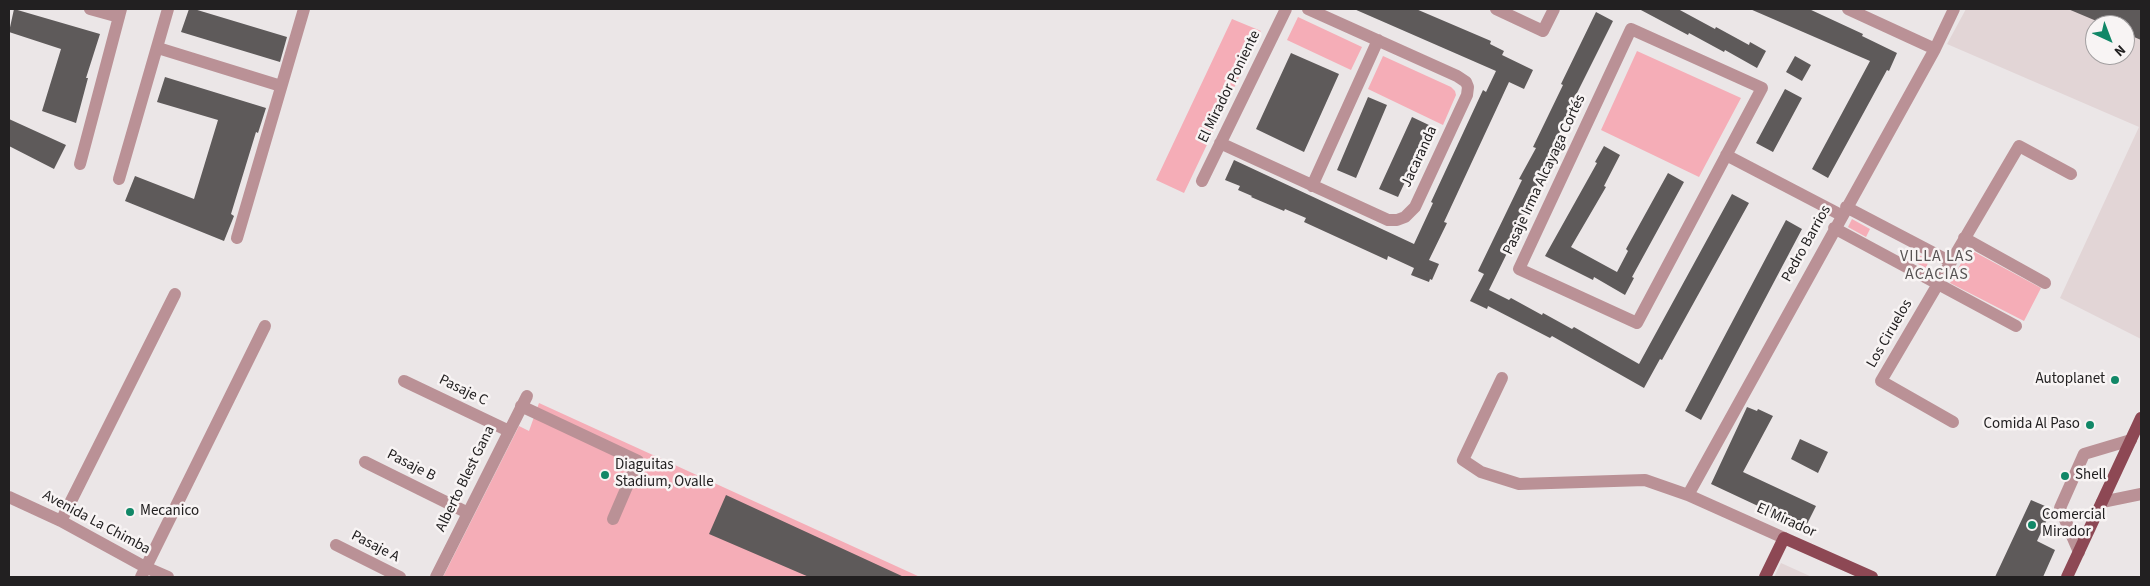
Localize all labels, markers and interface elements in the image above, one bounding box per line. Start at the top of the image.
north arrow [2085,15,2135,65]
street label: El Mirador Poniente [1195,28,1265,146]
text: N [2109,40,2130,61]
street label: Pasaje Irma Alcayaga Cortés [1500,92,1590,258]
street label: Jacaranda [1398,124,1442,190]
street label: Pedro Barrios [1779,202,1835,286]
district label: VILLA LAS ACACIAS [1899,247,1975,285]
street label: Los Ciruelos [1863,297,1917,371]
place label: Autoplanet [2036,371,2105,389]
street label: Pasaje C [436,372,490,410]
marker: Autoplanet [2109,374,2121,386]
place label: Comida Al Paso [1983,416,2080,434]
marker: Comida Al Paso [2084,419,2096,431]
street label: Alberto Blest Gana [433,423,499,535]
street label: Pasaje B [384,446,438,486]
place label: Diaguitas Stadium, Ovalle [615,457,714,492]
place label: Shell [2075,467,2106,485]
marker: Diaguitas Stadium, Ovalle [599,469,611,481]
marker: Shell [2059,470,2071,482]
street label: Avenida La Chimba [39,487,153,559]
street label: El Mirador [1753,500,1819,542]
place label: Mecanico [140,503,199,521]
marker: Mecanico [124,506,136,518]
place label: Comercial Mirador [2042,507,2106,542]
marker: Comercial Mirador [2026,519,2038,531]
street label: Pasaje A [348,527,402,567]

